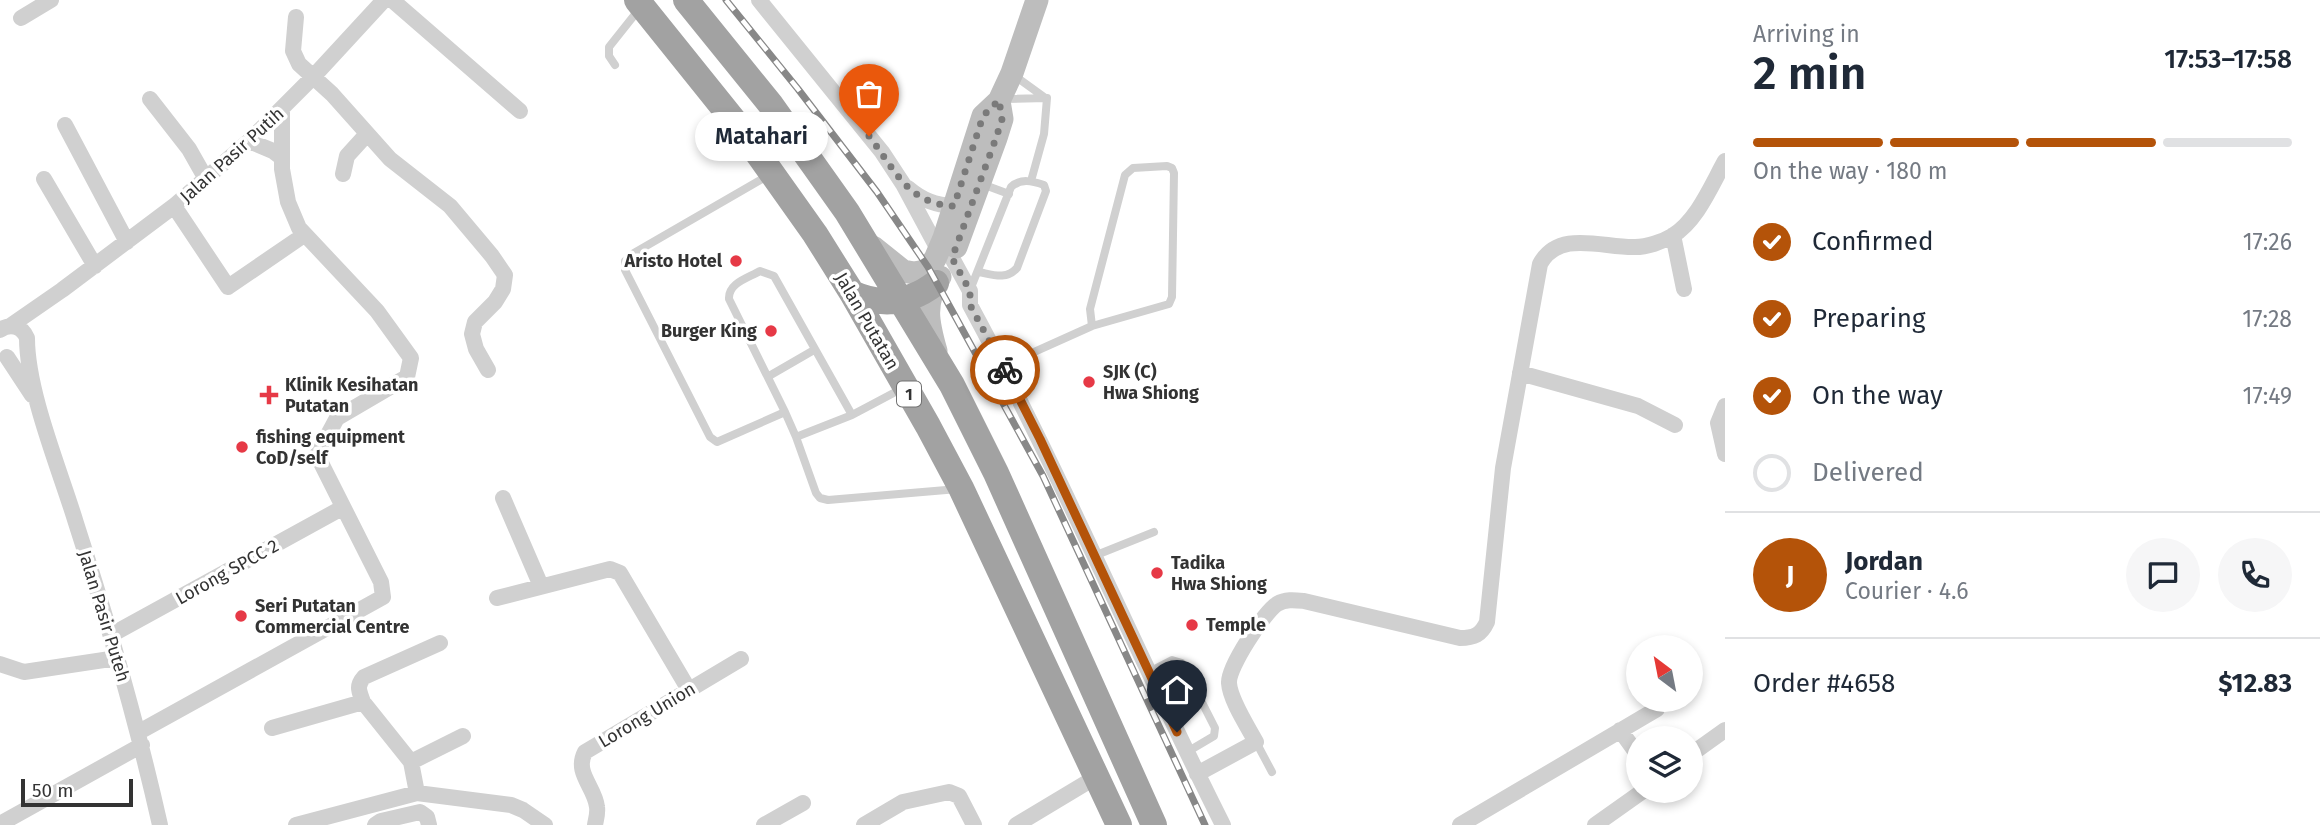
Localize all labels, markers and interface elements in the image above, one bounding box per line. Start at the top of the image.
text: Arriving in [1753,20,1860,48]
text: 17:53–17:58 [2164,44,2292,75]
text: 2 min [1753,46,1866,101]
pin [839,64,899,136]
icon: bag [850,75,888,113]
street label: Jalan Pasir Putih [175,103,289,207]
callout: Matahari [694,111,827,160]
text: Matahari [715,122,808,150]
text: On the way · 180 m [1753,157,1948,185]
icon: check [1753,223,1791,261]
text: Confirmed [1812,226,1933,257]
text: 17:26 [2243,228,2292,256]
place label: Aristo Hotel [624,250,723,272]
marker: Aristo Hotel [728,253,744,269]
street label: Jalan Putatan [830,268,904,374]
icon: check [1753,300,1791,338]
text: Preparing [1812,303,1925,334]
text: 17:28 [2242,305,2292,333]
place label: Burger King [661,320,757,342]
marker: Burger King [763,323,779,339]
courier [970,335,1040,405]
icon: bike [986,351,1024,389]
place label: SJK (C) Hwa Shiong [1103,361,1199,404]
place label: Klinik Kesihatan Putatan [285,374,419,417]
marker: SJK (C) Hwa Shiong [1081,374,1097,390]
icon: check [1753,377,1791,415]
text: On the way [1812,380,1943,411]
road number: 1 [897,382,921,406]
text: 17:49 [2243,382,2292,410]
marker: Klinik Kesihatan Putatan [259,385,279,405]
place label: fishing equipment CoD/self [256,426,406,469]
marker: fishing equipment CoD/self [234,439,250,455]
text: Delivered [1812,457,1924,488]
street label: Lorong SPCC 2 [172,535,282,609]
button: chat [2126,538,2200,612]
button: phone [2218,538,2292,612]
text: Jordan [1845,546,1923,577]
street label: Jalan Pasir Puteh [73,547,135,685]
place label: Tadika Hwa Shiong [1171,552,1267,595]
text: J [1786,560,1794,591]
marker: Tadika Hwa Shiong [1149,565,1165,581]
text: Courier · 4.6 [1845,577,1969,605]
place label: Seri Putatan Commercial Centre [255,595,409,638]
marker: Seri Putatan Commercial Centre [233,608,249,624]
place label: Temple [1206,614,1266,636]
marker: Temple [1184,617,1200,633]
north arrow [1626,635,1703,712]
map controls [1626,635,1703,803]
pin [1147,660,1207,732]
text: Order #4658 [1753,668,1895,699]
text: $12.83 [2218,668,2292,699]
icon: home [1158,671,1196,709]
street label: Lorong Union [595,677,699,753]
button: layers [1626,726,1703,803]
scale bar [21,776,133,808]
text: 50 m [32,779,73,802]

